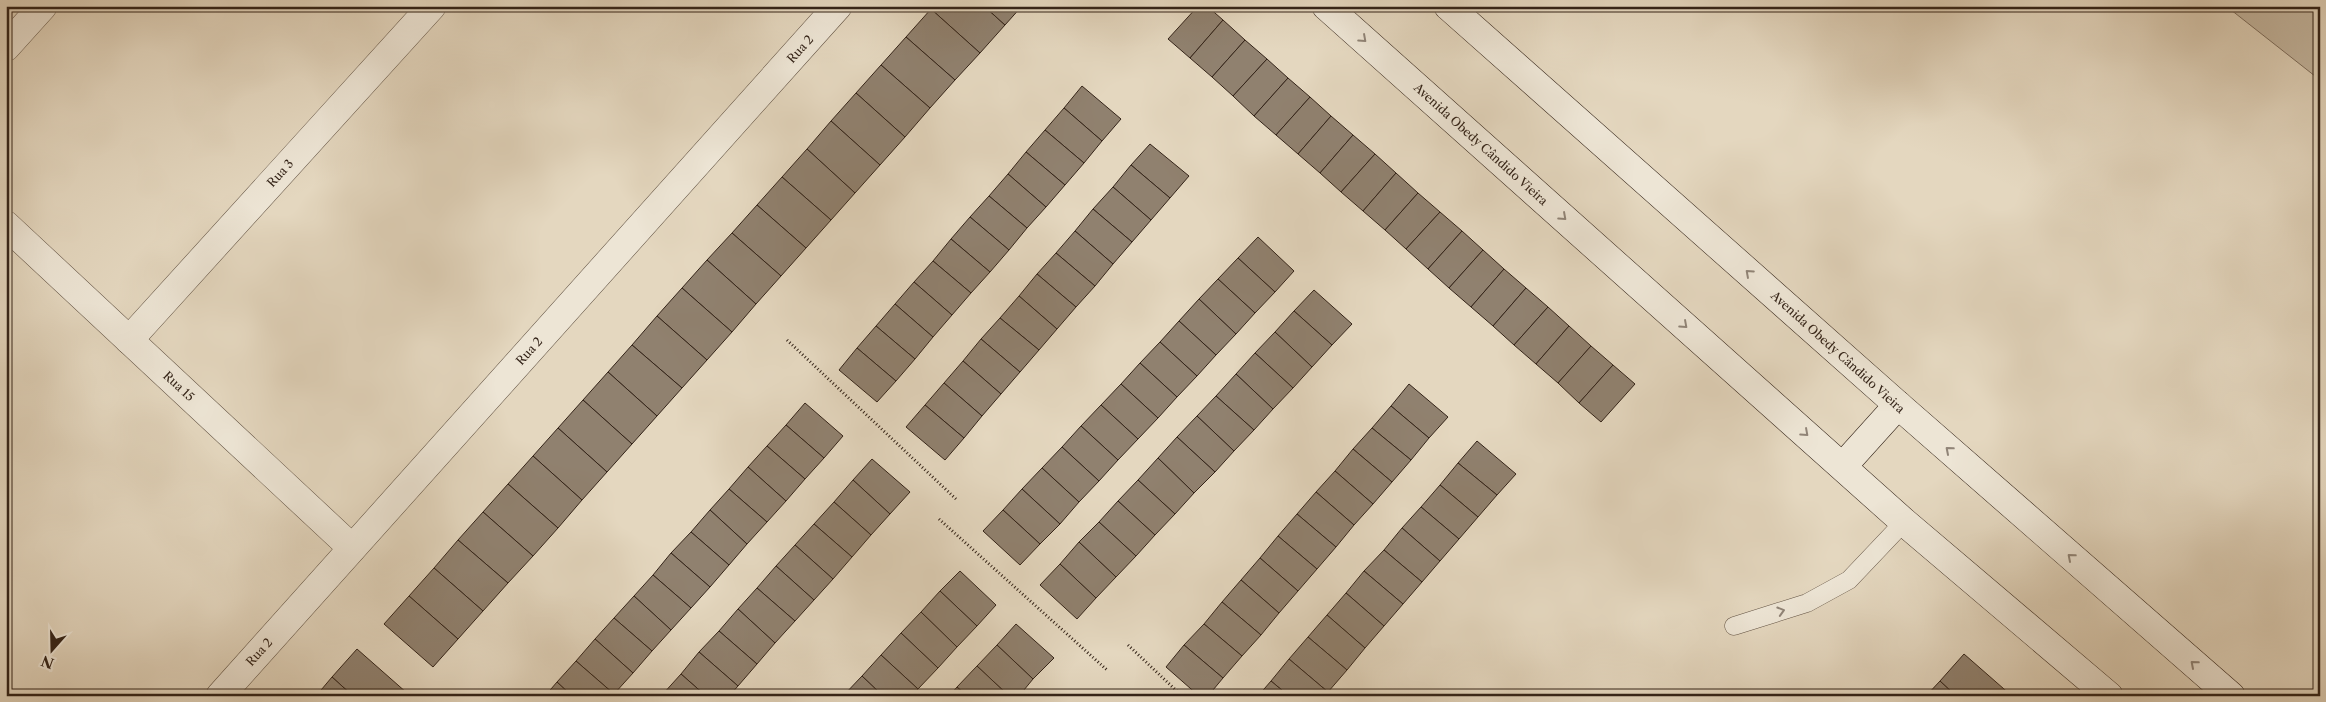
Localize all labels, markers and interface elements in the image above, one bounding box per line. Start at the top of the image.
street label: Rua 2 [784,32,816,66]
one-way arrow [1357,33,1366,42]
street label: Avenida Obedy Cândido Vieira [1410,79,1552,209]
street label: Rua 3 [264,156,296,190]
one-way arrow [1557,211,1566,220]
one-way arrow [1745,270,1754,279]
street label: Avenida Obedy Cândido Vieira [1767,287,1909,417]
one-way arrow [1678,319,1687,328]
street label: Rua 2 [513,334,545,368]
street label: Rua 15 [160,368,198,404]
one-way arrow [1800,427,1809,436]
one-way arrow [1946,447,1955,456]
one-way arrow [2068,554,2077,563]
one-way arrow [1776,607,1785,617]
north arrow [28,624,78,674]
street label: Rua 2 [243,635,275,669]
text: N [39,652,56,673]
one-way arrow [2190,660,2199,669]

